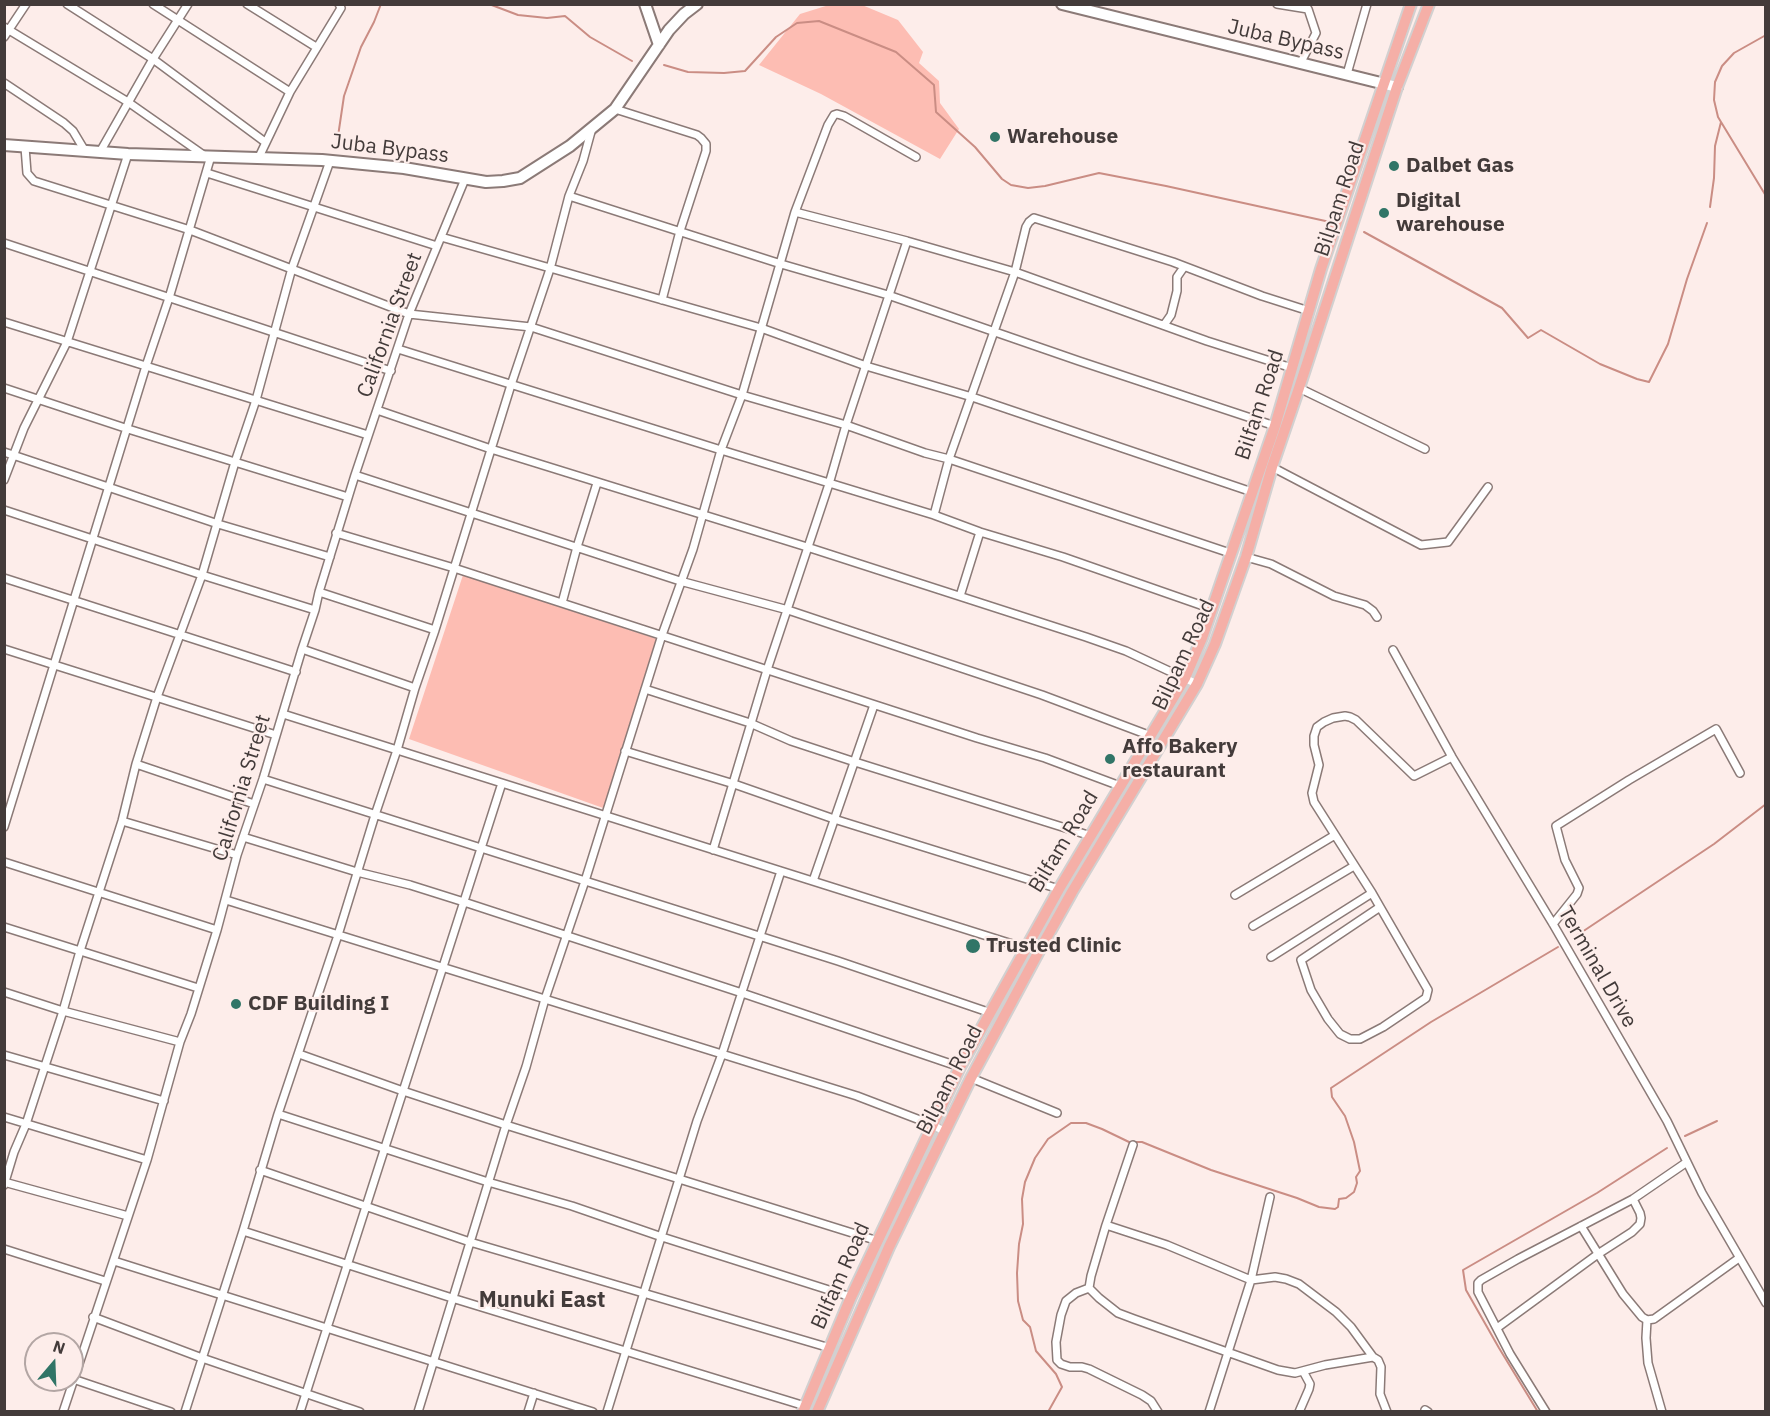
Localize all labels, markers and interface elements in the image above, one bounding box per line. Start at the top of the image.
street label: Juba Bypass [1225,14,1347,66]
place label: Warehouse [1007,124,1118,150]
street label: Juba Bypass [330,129,450,169]
marker: Warehouse [988,130,1002,144]
street label: Bilpam Road [1310,138,1370,260]
place label: Dalbet Gas [1406,153,1514,179]
marker: Dalbet Gas [1387,159,1401,173]
place label: Digital warehouse [1396,188,1505,238]
marker: Digital warehouse [1377,206,1391,220]
street label: California Street [352,249,428,401]
street label: Bilfam Road [1230,347,1290,463]
street label: Bilpam Road [1147,595,1221,715]
street label: California Street [208,711,276,865]
place label: Affo Bakery restaurant [1122,734,1237,784]
marker: Affo Bakery restaurant [1103,752,1117,766]
street label: Bilfam Road [1024,787,1104,897]
street label: Terminal Drive [1552,902,1642,1032]
place label: Trusted Clinic [986,933,1122,959]
marker: Trusted Clinic [964,937,982,955]
place label: CDF Building I [248,991,389,1017]
marker: CDF Building I [229,997,243,1011]
street label: Bilpam Road [912,1021,988,1139]
street label: Bilfam Road [806,1219,876,1333]
district label: Munuki East [479,1288,605,1314]
north arrow [24,1332,84,1392]
text: N [50,1336,68,1358]

